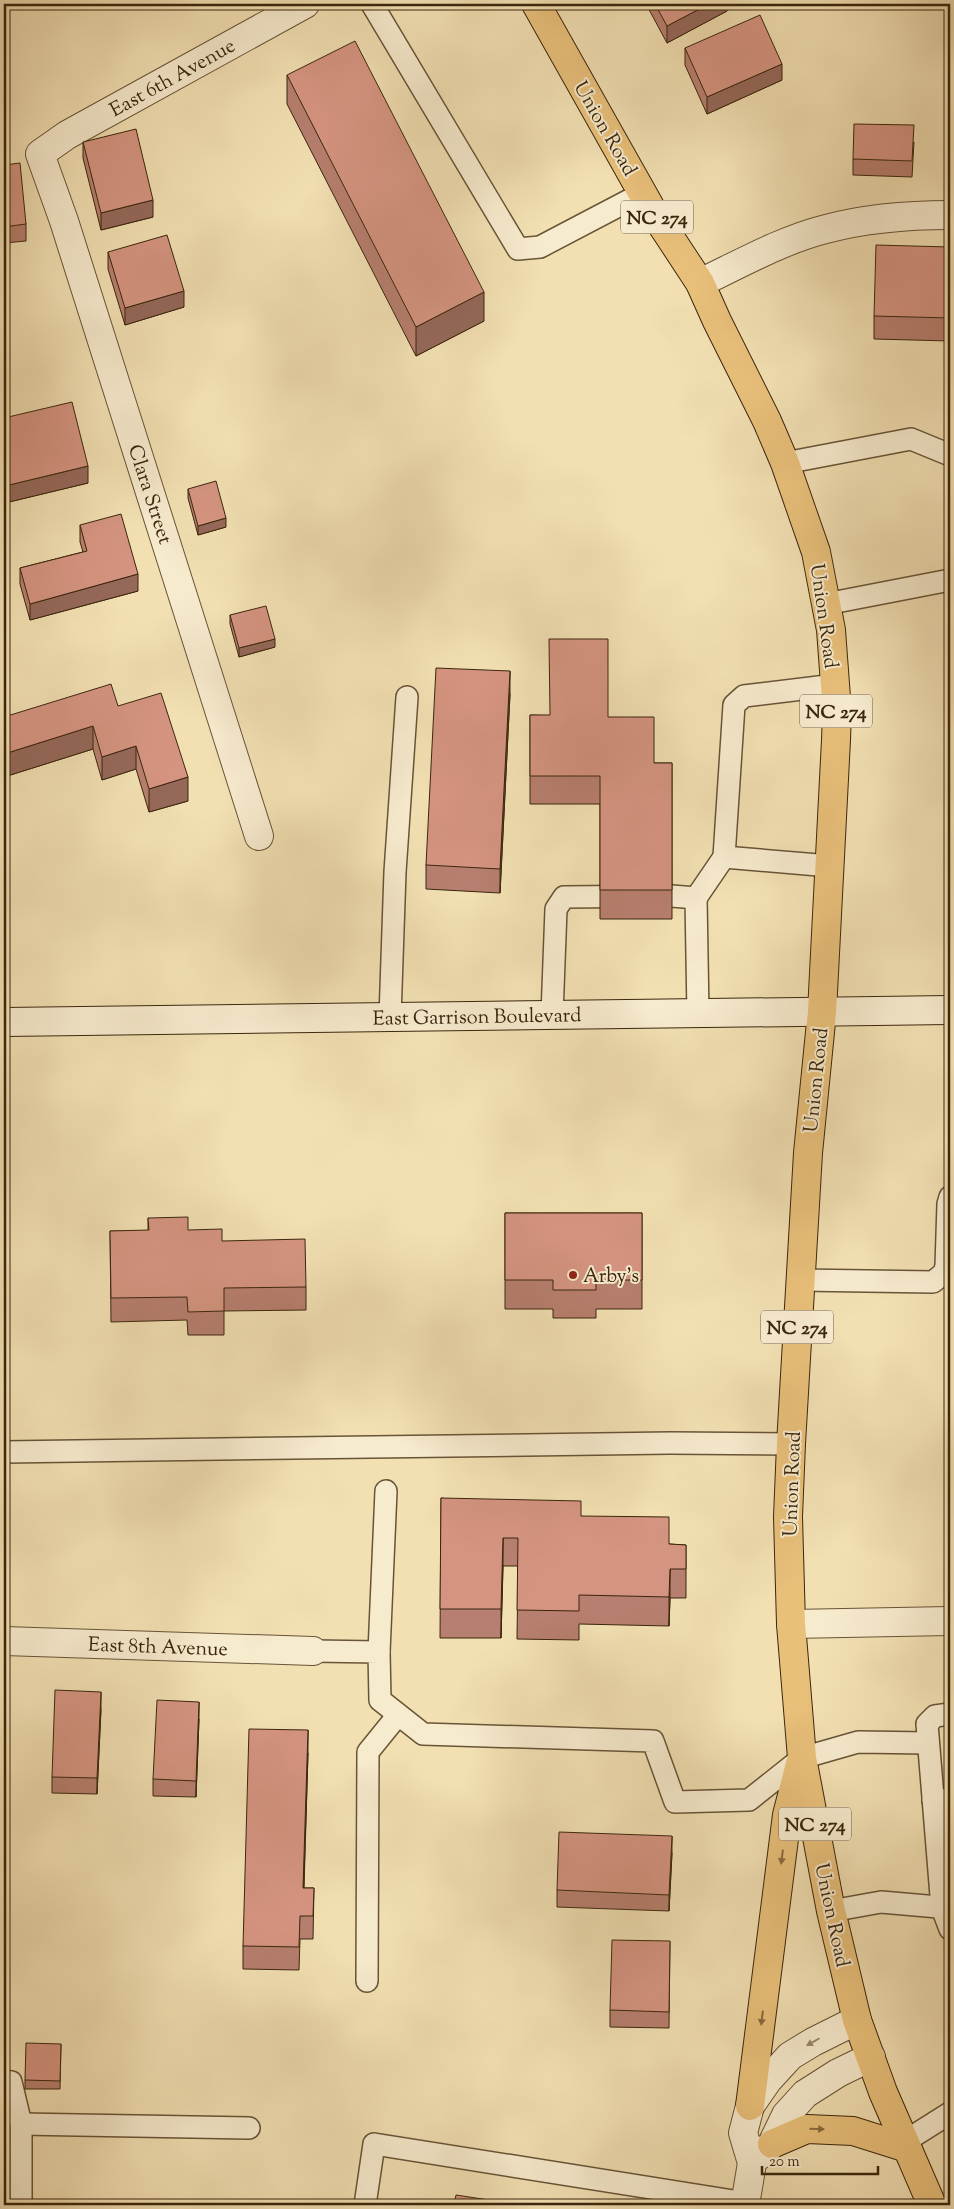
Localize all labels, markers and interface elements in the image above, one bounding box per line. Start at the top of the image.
street label: East 6th Avenue [105,33,241,126]
street label: Union Road [565,76,643,182]
road number: NC 274 [621,200,693,233]
street label: Clara Street [119,441,178,549]
street label: Union Road [801,562,844,671]
road number: NC 274 [800,694,872,728]
street label: East Garrison Boulevard [372,1002,582,1035]
street label: Union Road [798,1026,837,1134]
place label: Arby's [583,1263,639,1292]
marker: Arby's [567,1269,579,1281]
road number: NC 274 [761,1310,833,1344]
street label: Union Road [777,1431,810,1537]
street label: East 8th Avenue [87,1632,228,1665]
road number: NC 274 [779,1808,851,1840]
one-way arrow [778,1849,786,1865]
street label: Union Road [805,1861,856,1970]
one-way arrow [758,2011,766,2027]
one-way arrow [806,2038,821,2046]
one-way arrow [810,2126,826,2134]
scale bar [762,2144,878,2176]
text: 20 m [769,2152,800,2173]

